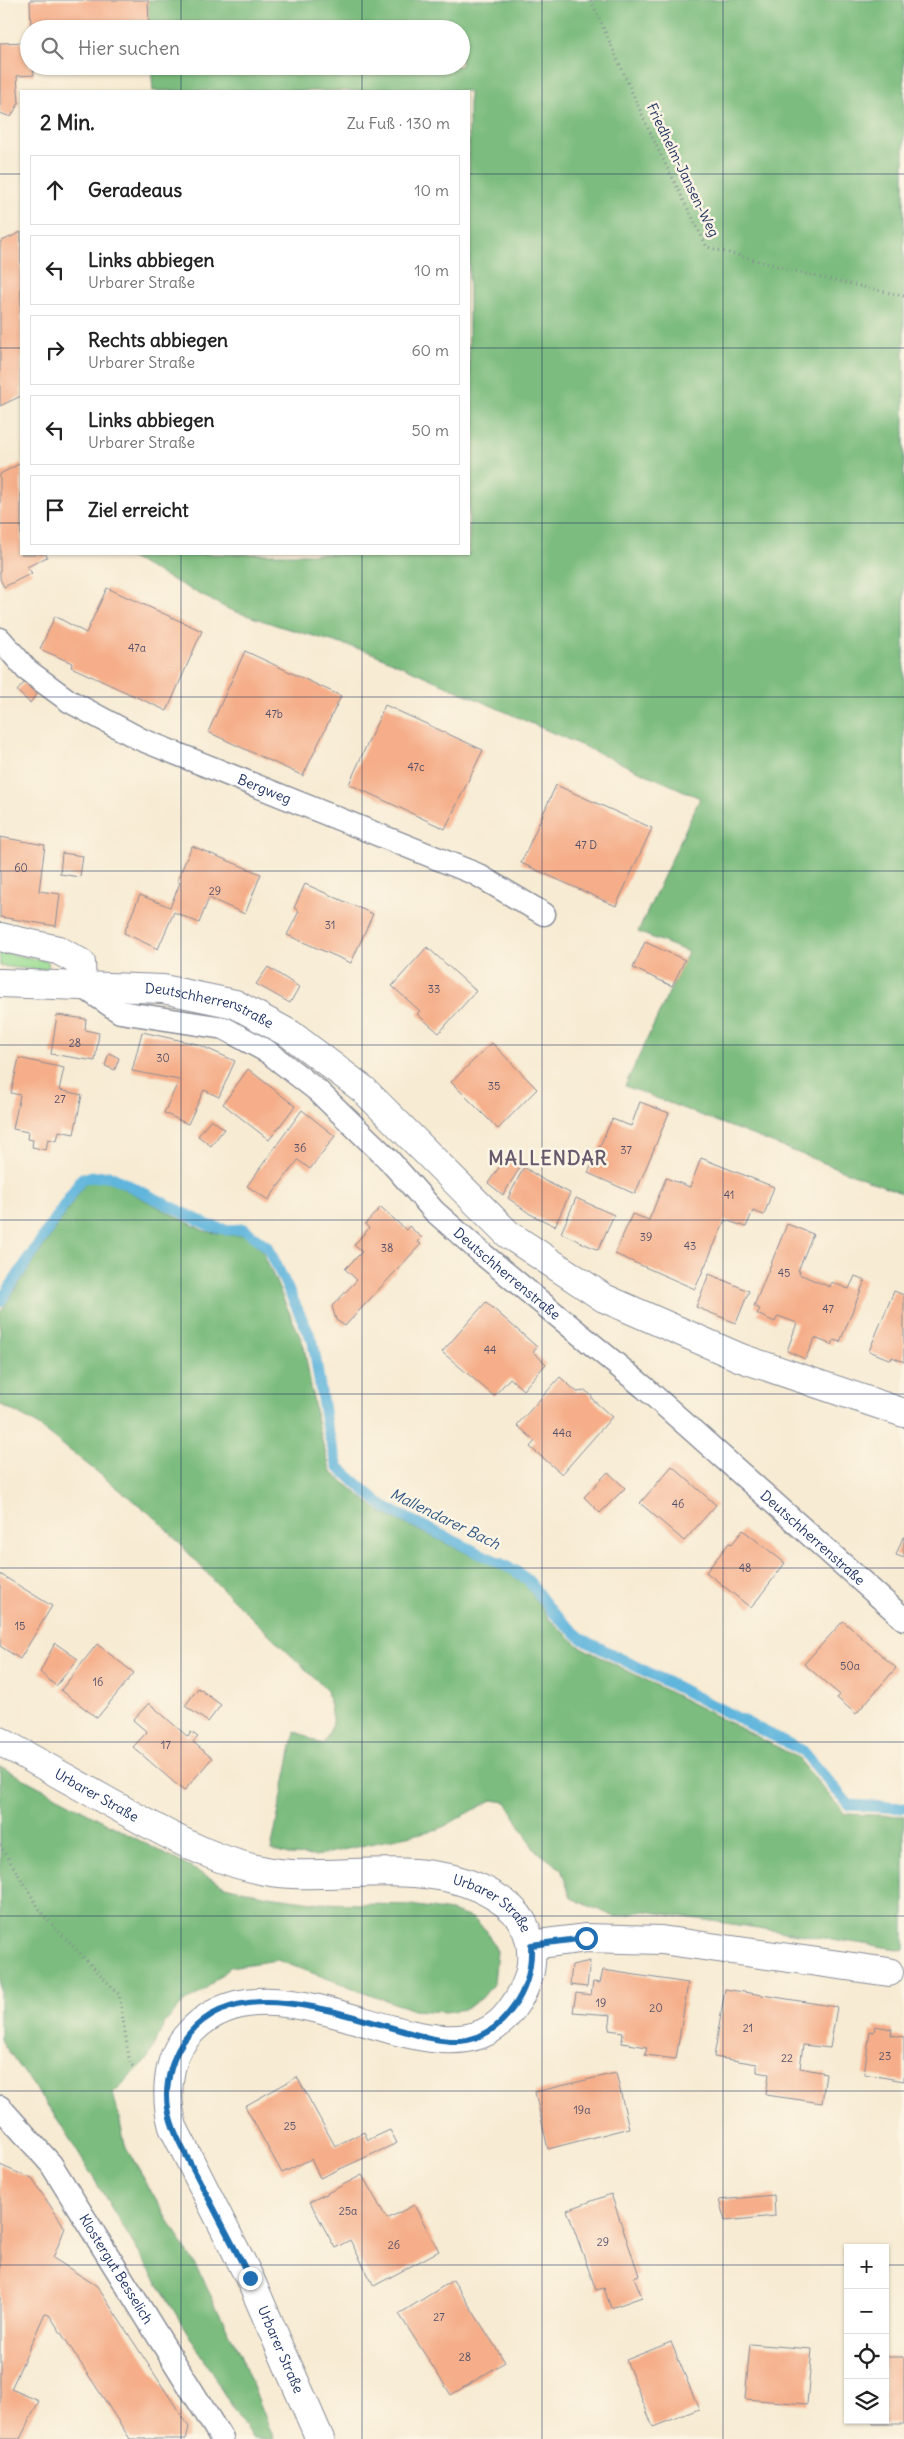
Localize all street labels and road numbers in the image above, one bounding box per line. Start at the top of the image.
street label: Friedhelm-Jansen-Weg [643,100,723,240]
street label: Bergweg [235,770,294,808]
street label: Deutschherrenstraße [145,979,277,1032]
street label: Deutschherrenstraße [450,1224,564,1324]
street label: Deutschherrenstraße [757,1486,869,1589]
street label: Urbarer Straße [51,1765,142,1826]
street label: Urbarer Straße [451,1870,535,1935]
street label: Klostergut Besselich [75,2211,157,2327]
street label: Urbarer Straße [254,2303,308,2396]

